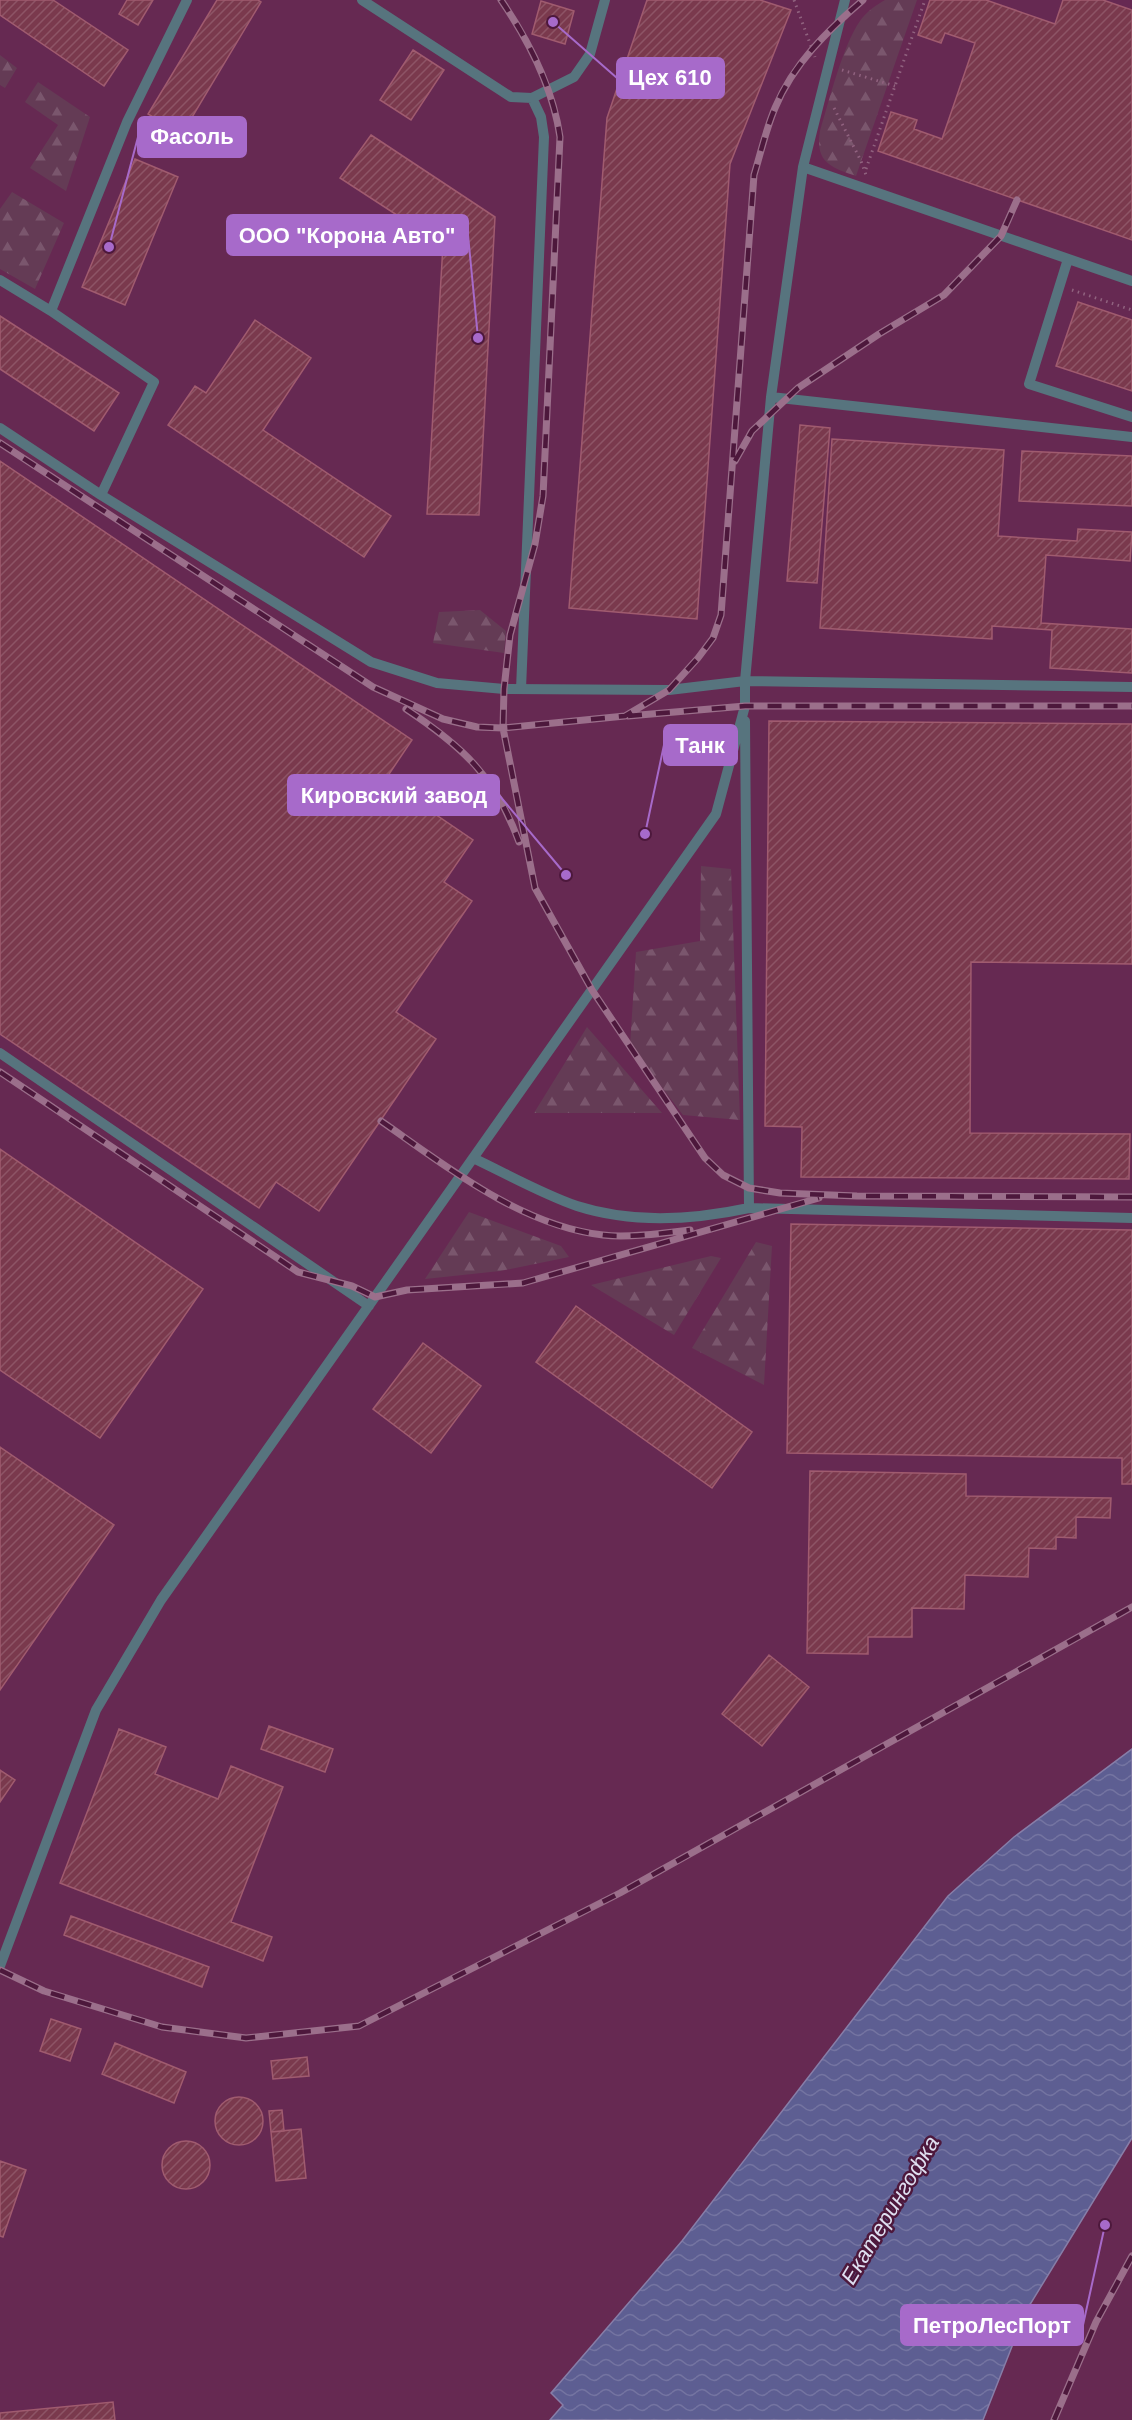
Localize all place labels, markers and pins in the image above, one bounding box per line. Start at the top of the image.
callout: Цех 610 [617,58,724,98]
callout: Фасоль [138,117,246,157]
callout: ООО "Корона Авто" [227,215,468,255]
callout: Танк [664,725,737,765]
callout: Кировский завод [288,775,499,815]
callout: ПетроЛесПорт [901,2305,1083,2345]

